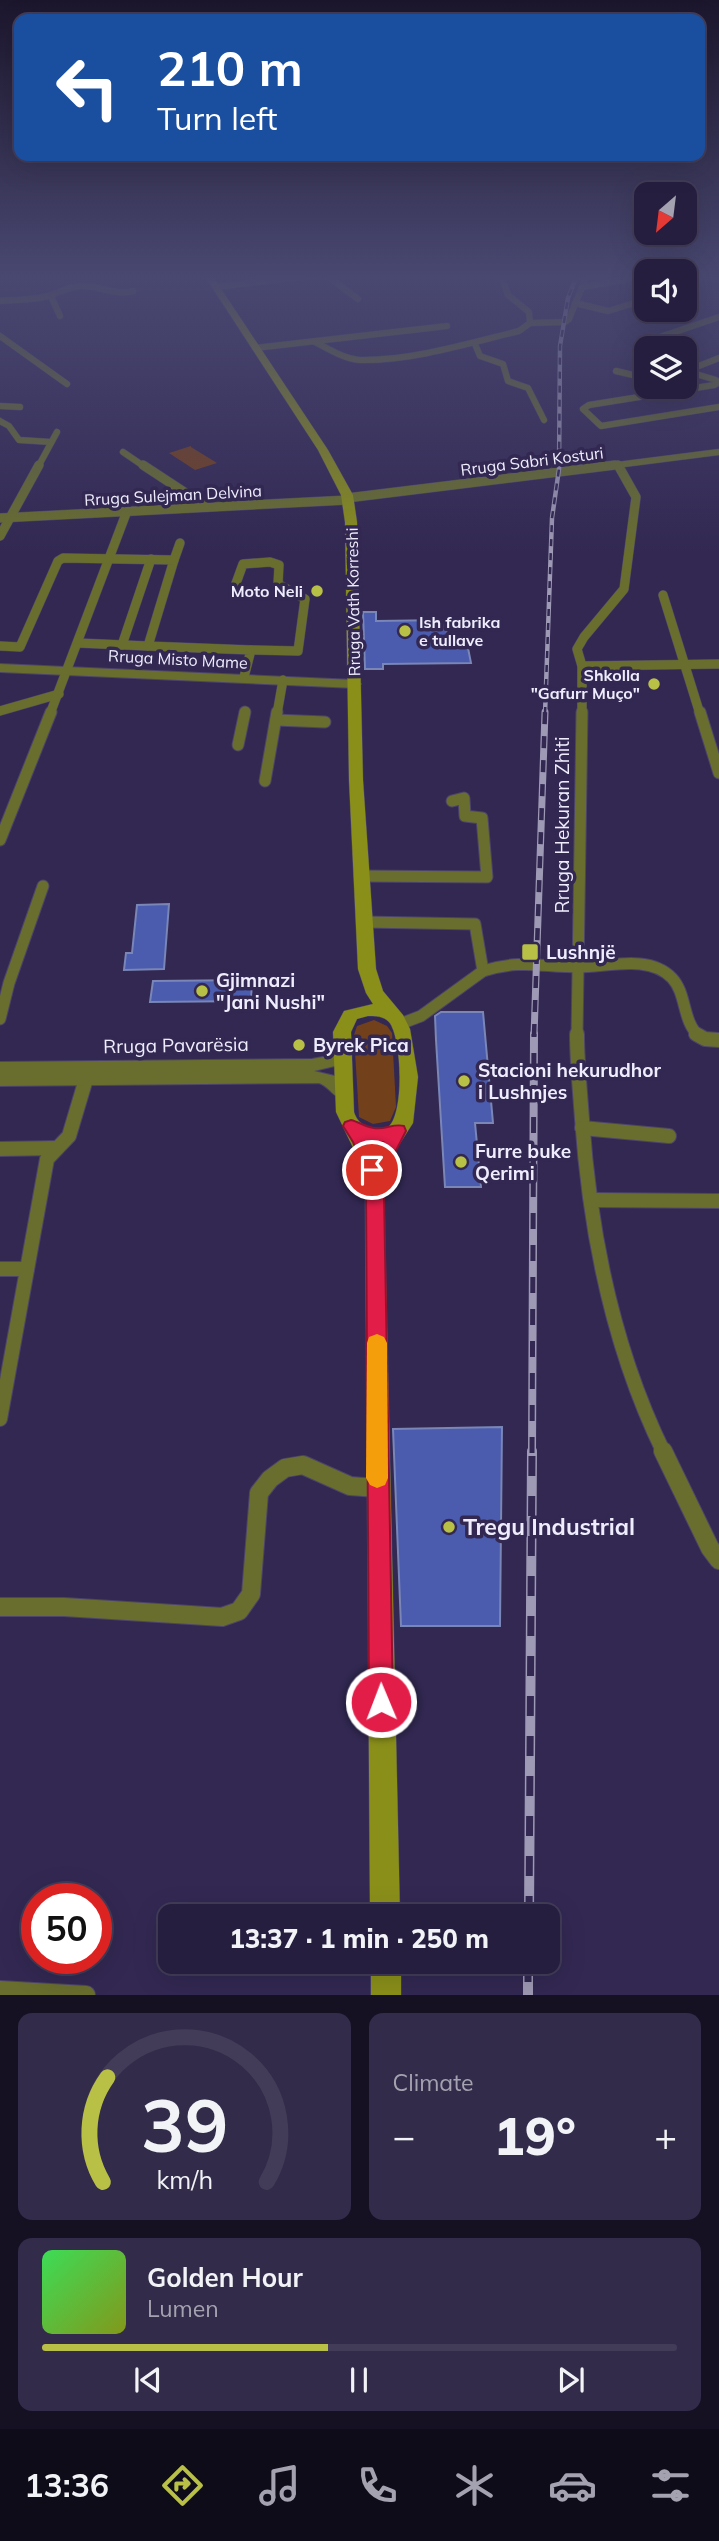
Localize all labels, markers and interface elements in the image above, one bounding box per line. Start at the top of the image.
text: 210 m [157,37,303,98]
icon: left [42,42,133,133]
text: Turn left [157,98,277,138]
north arrow [634,182,696,245]
map controls [634,182,697,399]
button: sound [634,259,697,322]
button: layers [634,336,697,399]
street label: Rruga Sabri Kosturi [459,442,605,480]
street label: Rruga Sulejman Delvina [84,480,262,510]
street label: Rruga Vath Korreshi [342,527,364,677]
place label: Moto Neli [231,581,303,601]
marker: Moto Neli [309,583,325,599]
place label: Ish fabrika e tullave [419,612,500,650]
marker: Ish fabrika e tullave [397,623,413,639]
street label: Rruga Misto Mame [108,645,248,673]
place label: Shkolla "Gafurr Muço" [531,665,640,703]
marker: Shkolla "Gafurr Muço" [646,676,662,692]
street label: Rruga Hekuran Zhiti [550,737,574,913]
place label: Lushnjë [546,940,616,964]
marker: Lushnjë [520,942,540,962]
place label: Gjimnazi "Jani Nushi" [216,968,325,1014]
marker: Gjimnazi "Jani Nushi" [194,983,210,999]
street label: Rruga Pavarësia [103,1032,249,1058]
place label: Byrek Pica [313,1033,409,1057]
marker: Byrek Pica [291,1037,307,1053]
place label: Stacioni hekurudhor i Lushnjes [478,1058,662,1104]
marker: Stacioni hekurudhor i Lushnjes [456,1073,472,1089]
place label: Furre buke Qerimi [475,1139,571,1185]
pin [342,1140,402,1200]
icon: arrive [353,1151,391,1189]
marker: Furre buke Qerimi [453,1154,469,1170]
place label: Tregu Industrial [463,1512,635,1541]
marker: Tregu Industrial [441,1519,457,1535]
position arrow [344,1665,418,1739]
speed limit sign: 50 [21,1883,112,1974]
text: 13:37 · 1 min · 250 m [229,1922,489,1955]
text: Climate [393,2068,474,2097]
text: 39 [141,2080,228,2171]
text: 19° [494,2103,576,2168]
text: − [393,2112,415,2160]
text: + [654,2112,677,2160]
text: km/h [156,2164,213,2195]
text: Golden Hour [147,2261,303,2294]
text: Lumen [147,2294,219,2323]
icon: previous [129,2361,167,2399]
icon: pause [340,2361,378,2399]
icon: next [552,2361,590,2399]
icon: directions [158,2461,207,2510]
icon: music [255,2461,304,2510]
icon: phone [353,2461,402,2510]
icon: climate [450,2461,499,2510]
icon: car [548,2461,597,2510]
icon: filters [646,2461,695,2510]
text: 13:36 [24,2465,109,2505]

